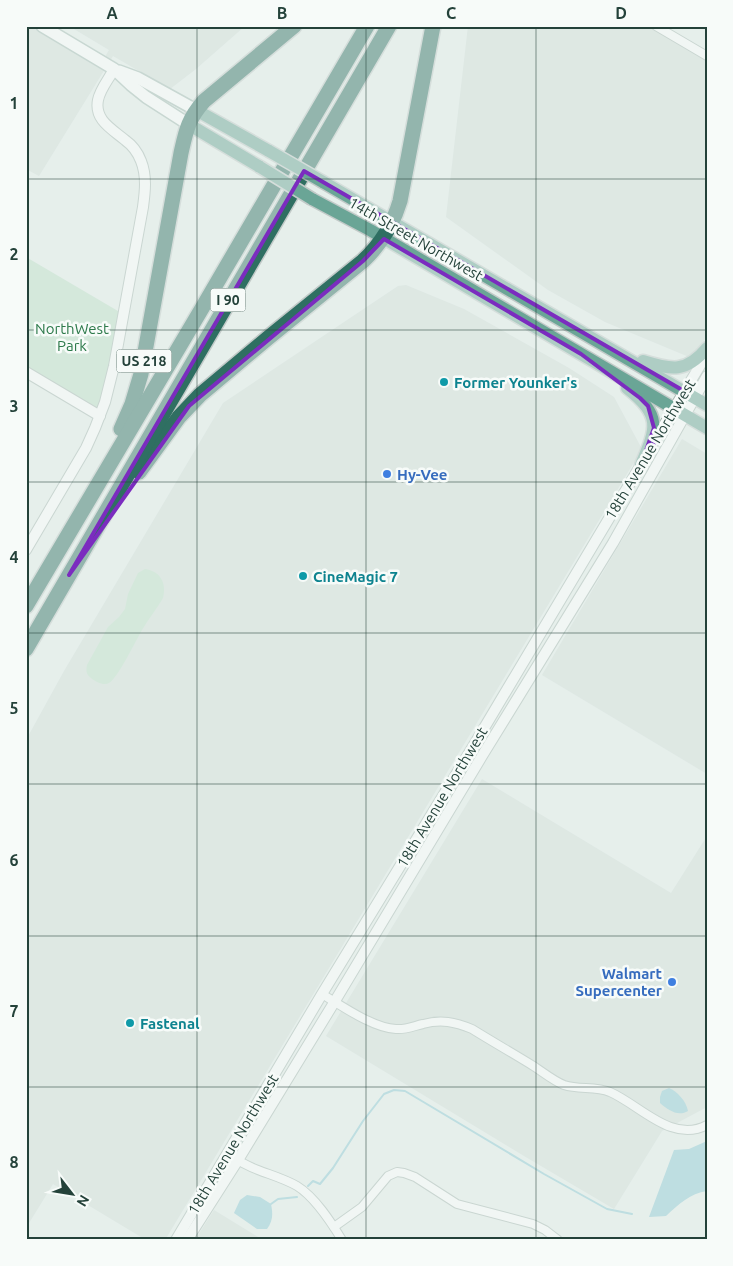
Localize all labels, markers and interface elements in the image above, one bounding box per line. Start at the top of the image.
text: A [106,4,118,22]
text: B [277,4,287,22]
text: C [446,4,456,22]
text: D [615,4,627,22]
text: 1 [9,94,19,112]
street label: 14th Street Northwest [346,194,486,284]
text: 2 [9,245,19,263]
road number: I 90 [210,288,246,312]
park label: NorthWest Park [35,320,109,354]
road number: US 218 [116,350,172,372]
place label: Former Younker's [454,374,577,391]
marker: Former Younker's [438,376,450,388]
street label: 18th Avenue Northwest [601,376,699,522]
text: 3 [9,397,19,415]
place label: Hy-Vee [397,466,447,483]
marker: Hy-Vee [381,468,393,480]
text: 4 [9,548,19,566]
place label: CineMagic 7 [313,568,398,585]
marker: CineMagic 7 [297,570,309,582]
text: 5 [9,699,19,717]
street label: 18th Avenue Northwest [393,724,491,870]
text: 6 [9,851,19,869]
place label: Walmart Supercenter [576,965,663,999]
marker: Walmart Supercenter [666,976,678,988]
text: 7 [9,1002,19,1020]
place label: Fastenal [140,1015,200,1032]
marker: Fastenal [124,1017,136,1029]
street label: 18th Avenue Northwest [184,1071,282,1217]
text: 8 [9,1153,19,1171]
north arrow [48,1168,98,1218]
text: N [74,1192,93,1209]

